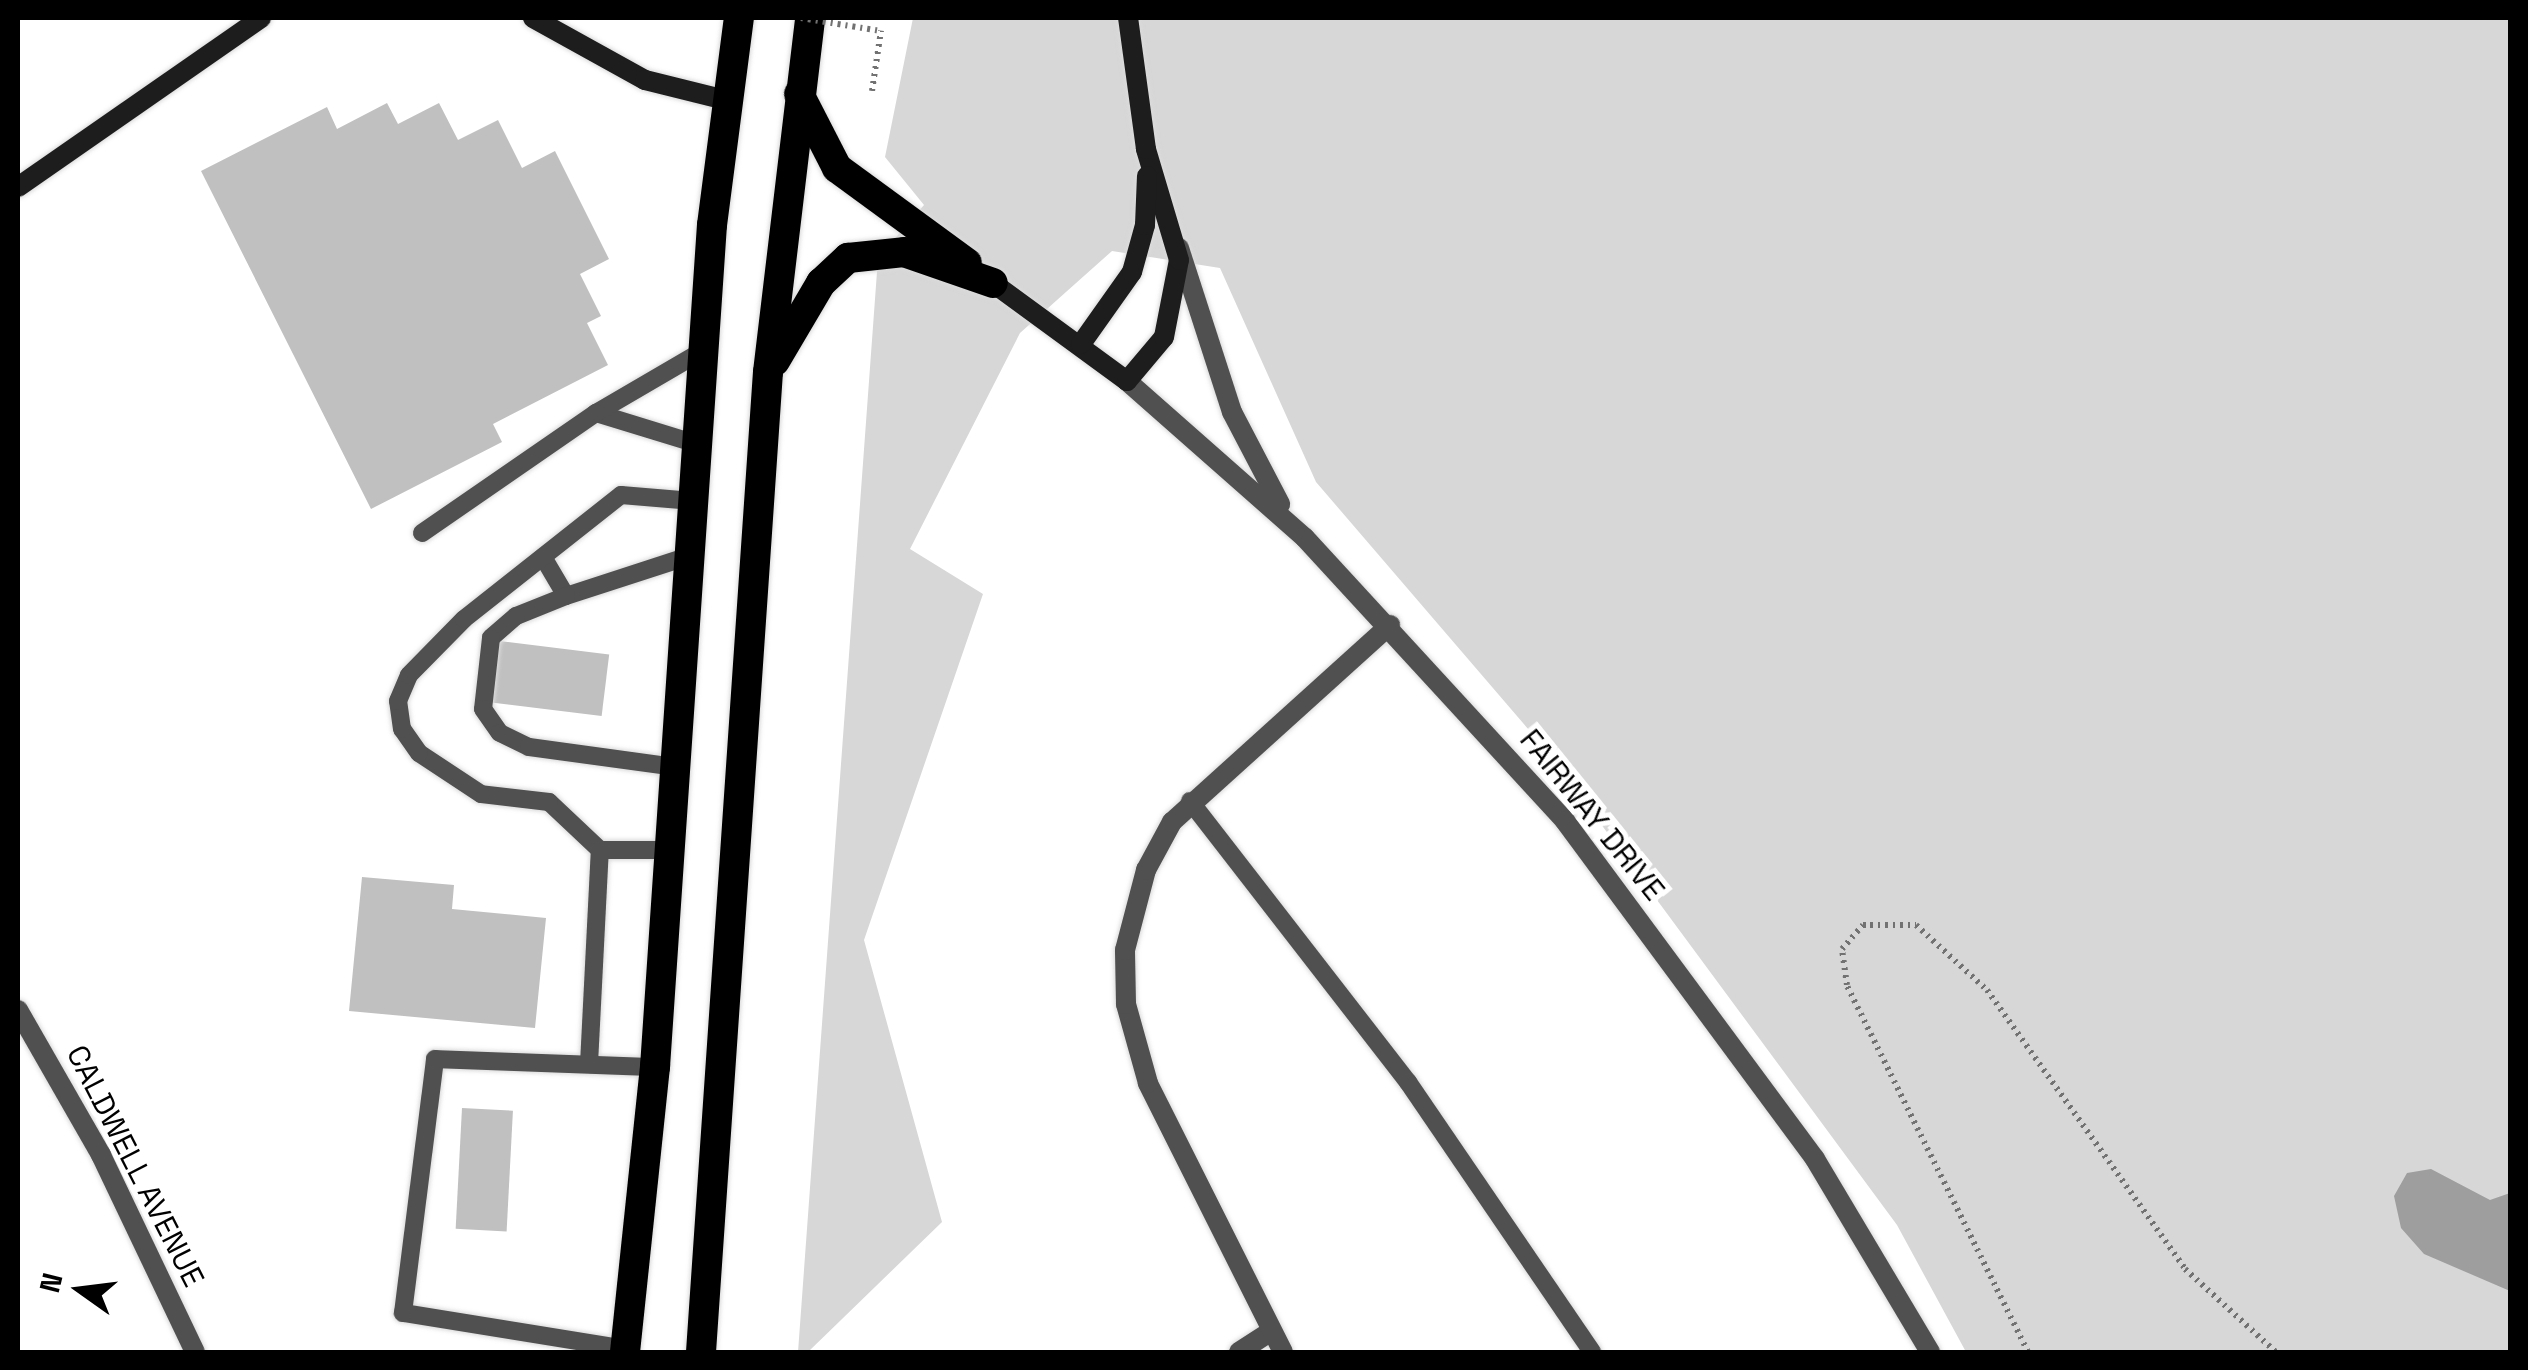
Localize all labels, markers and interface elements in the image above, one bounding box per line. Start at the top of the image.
street label: FAIRWAY DRIVE [1512,722,1672,908]
street label: CALDWELL AVENUE [58,1039,212,1293]
north arrow [30,1240,130,1340]
text: N [31,1269,71,1296]

